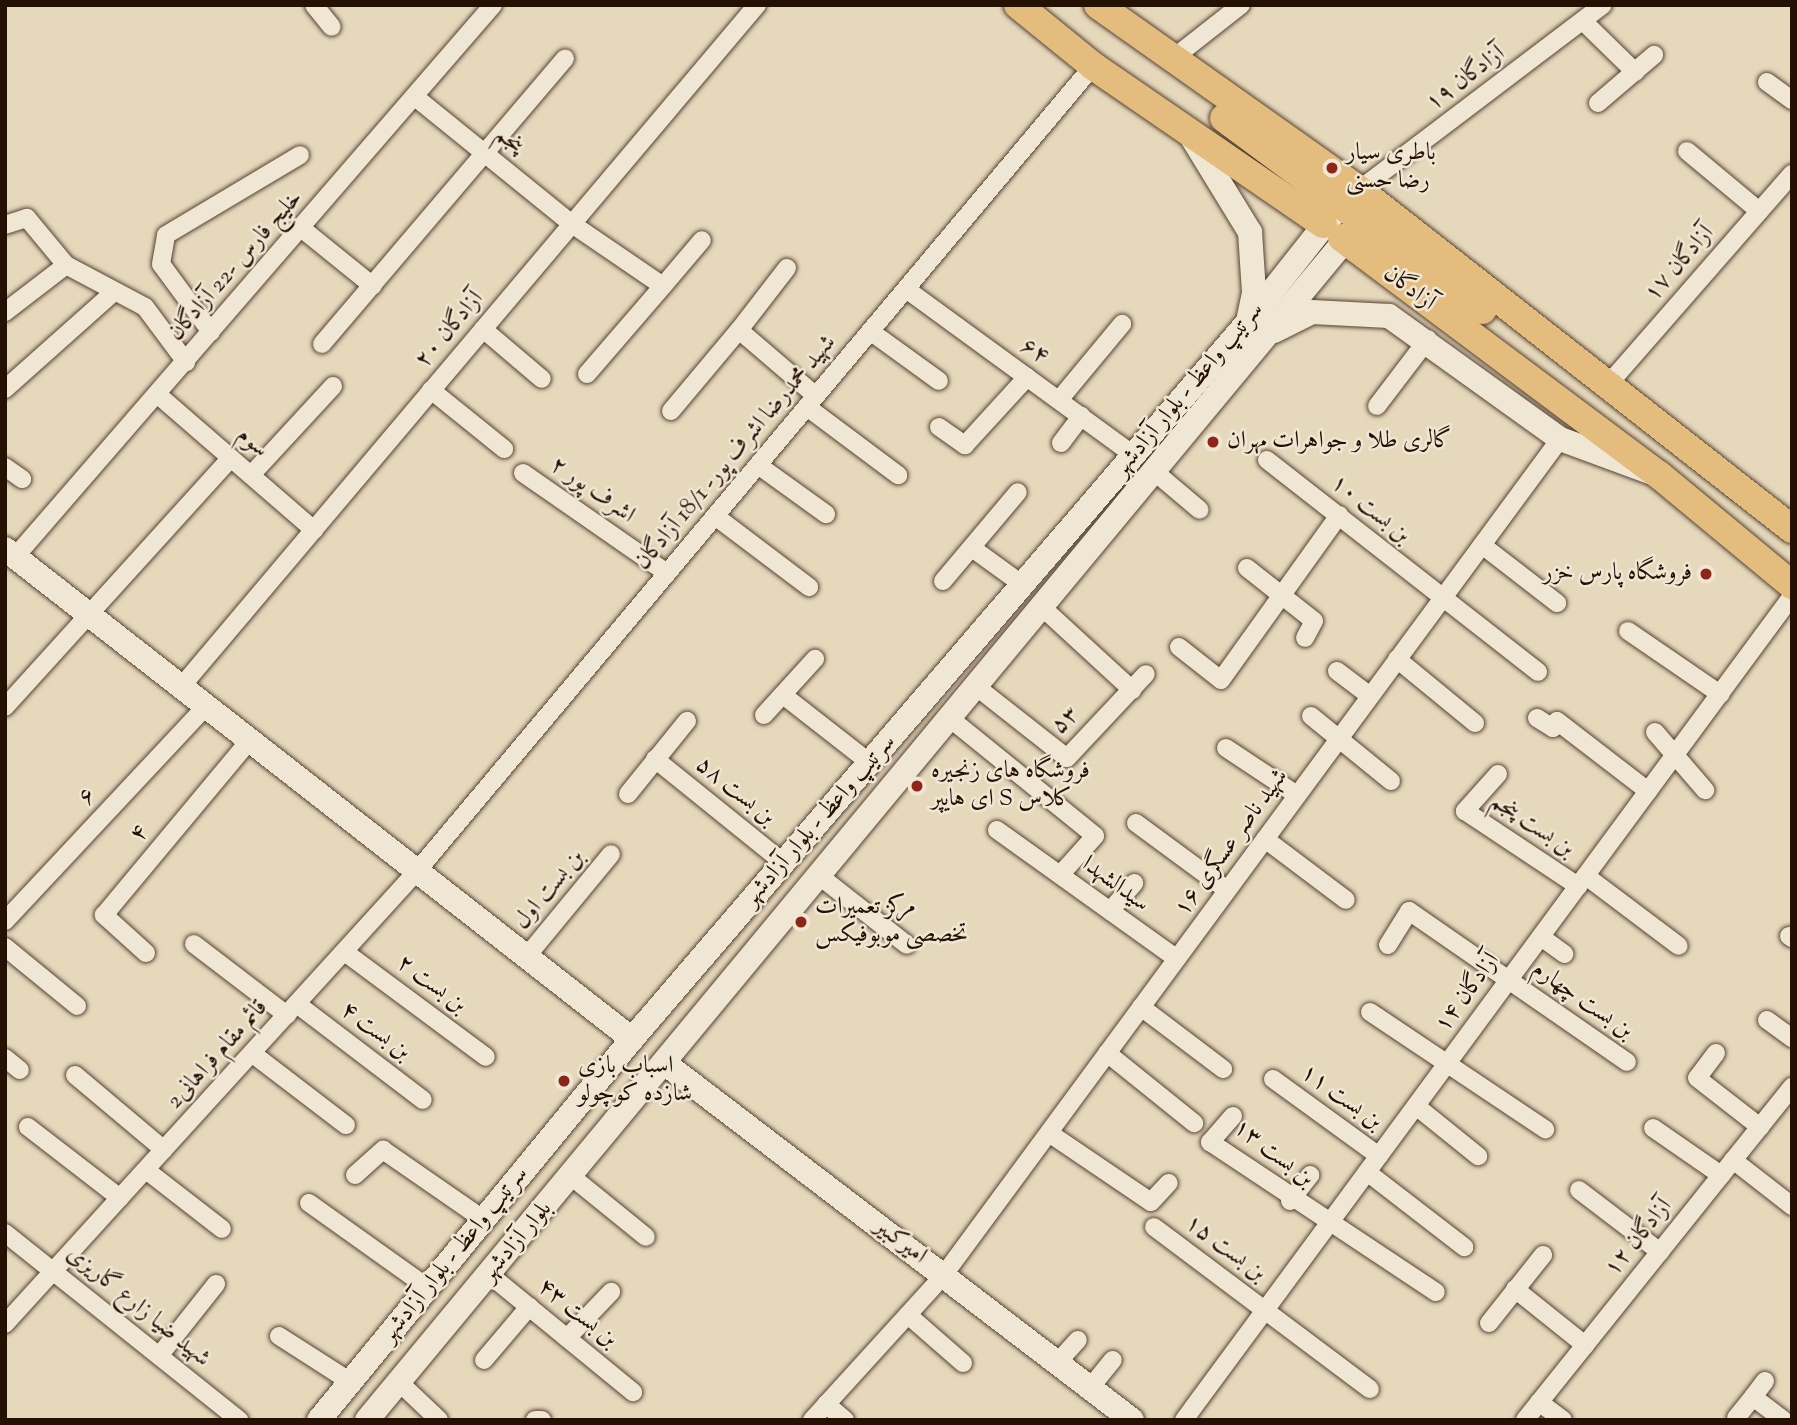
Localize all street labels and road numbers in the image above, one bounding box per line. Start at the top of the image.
street label: ۱۹ آزادگان [1421,40,1511,118]
street label: پنجم [489,121,529,161]
street label: خلیج فارس -22 آزادگان [163,185,309,347]
street label: ۱۷ آزادگان [1639,220,1721,308]
street label: آزادگان [1377,260,1441,318]
street label: ۲۰ آزادگان [410,286,490,374]
street label: سرتیپ واعظ - بلوار آزادشهر [1108,297,1270,483]
street label: شهید محمدرضا اشرف پور- 18/1 آزادگان [629,329,843,577]
street label: ۶۴ [1014,332,1054,372]
street label: سوم [230,421,274,465]
street label: ۲ اشرف پور [544,451,640,531]
street label: بن بست ۱۰ [1324,469,1416,551]
street label: ۵۳ [1046,701,1086,741]
street label: سرتیپ واعظ - بلوار آزادشهر [737,729,903,913]
street label: بن بست ۵۸ [689,751,781,833]
street label: ۱۶ شهید ناصر عسگری [1169,764,1295,922]
street label: ۶ [73,782,103,812]
street label: بن بست پنجم [1484,787,1580,865]
street label: ۴ [124,819,156,849]
street label: بن بست اول [508,844,592,936]
street label: سیدالشهدا [1075,851,1155,919]
street label: ۱۴ آزادگان [1429,947,1507,1039]
street label: بن بست ۲ [390,949,472,1021]
street label: بن بست چهارم [1526,956,1638,1046]
street label: 2قائم مقام فراهانی [161,994,275,1116]
street label: بن بست ۴ [334,996,416,1068]
street label: بن بست ۱۱ [1294,1059,1388,1137]
street label: بن بست ۱۳ [1227,1114,1319,1194]
street label: سرتیپ واعظ - بلوار آزادشهر [375,1161,535,1349]
street label: ۱۲ آزادگان [1599,1193,1679,1283]
street label: بلوار آزادشهر [475,1196,559,1288]
street label: بن بست ۱۵ [1179,1209,1271,1289]
street label: امیرکبیر [868,1213,932,1271]
street label: شهید ضیا زارع گاریزی [60,1240,216,1374]
street label: بن بست ۴۳ [531,1273,623,1355]

